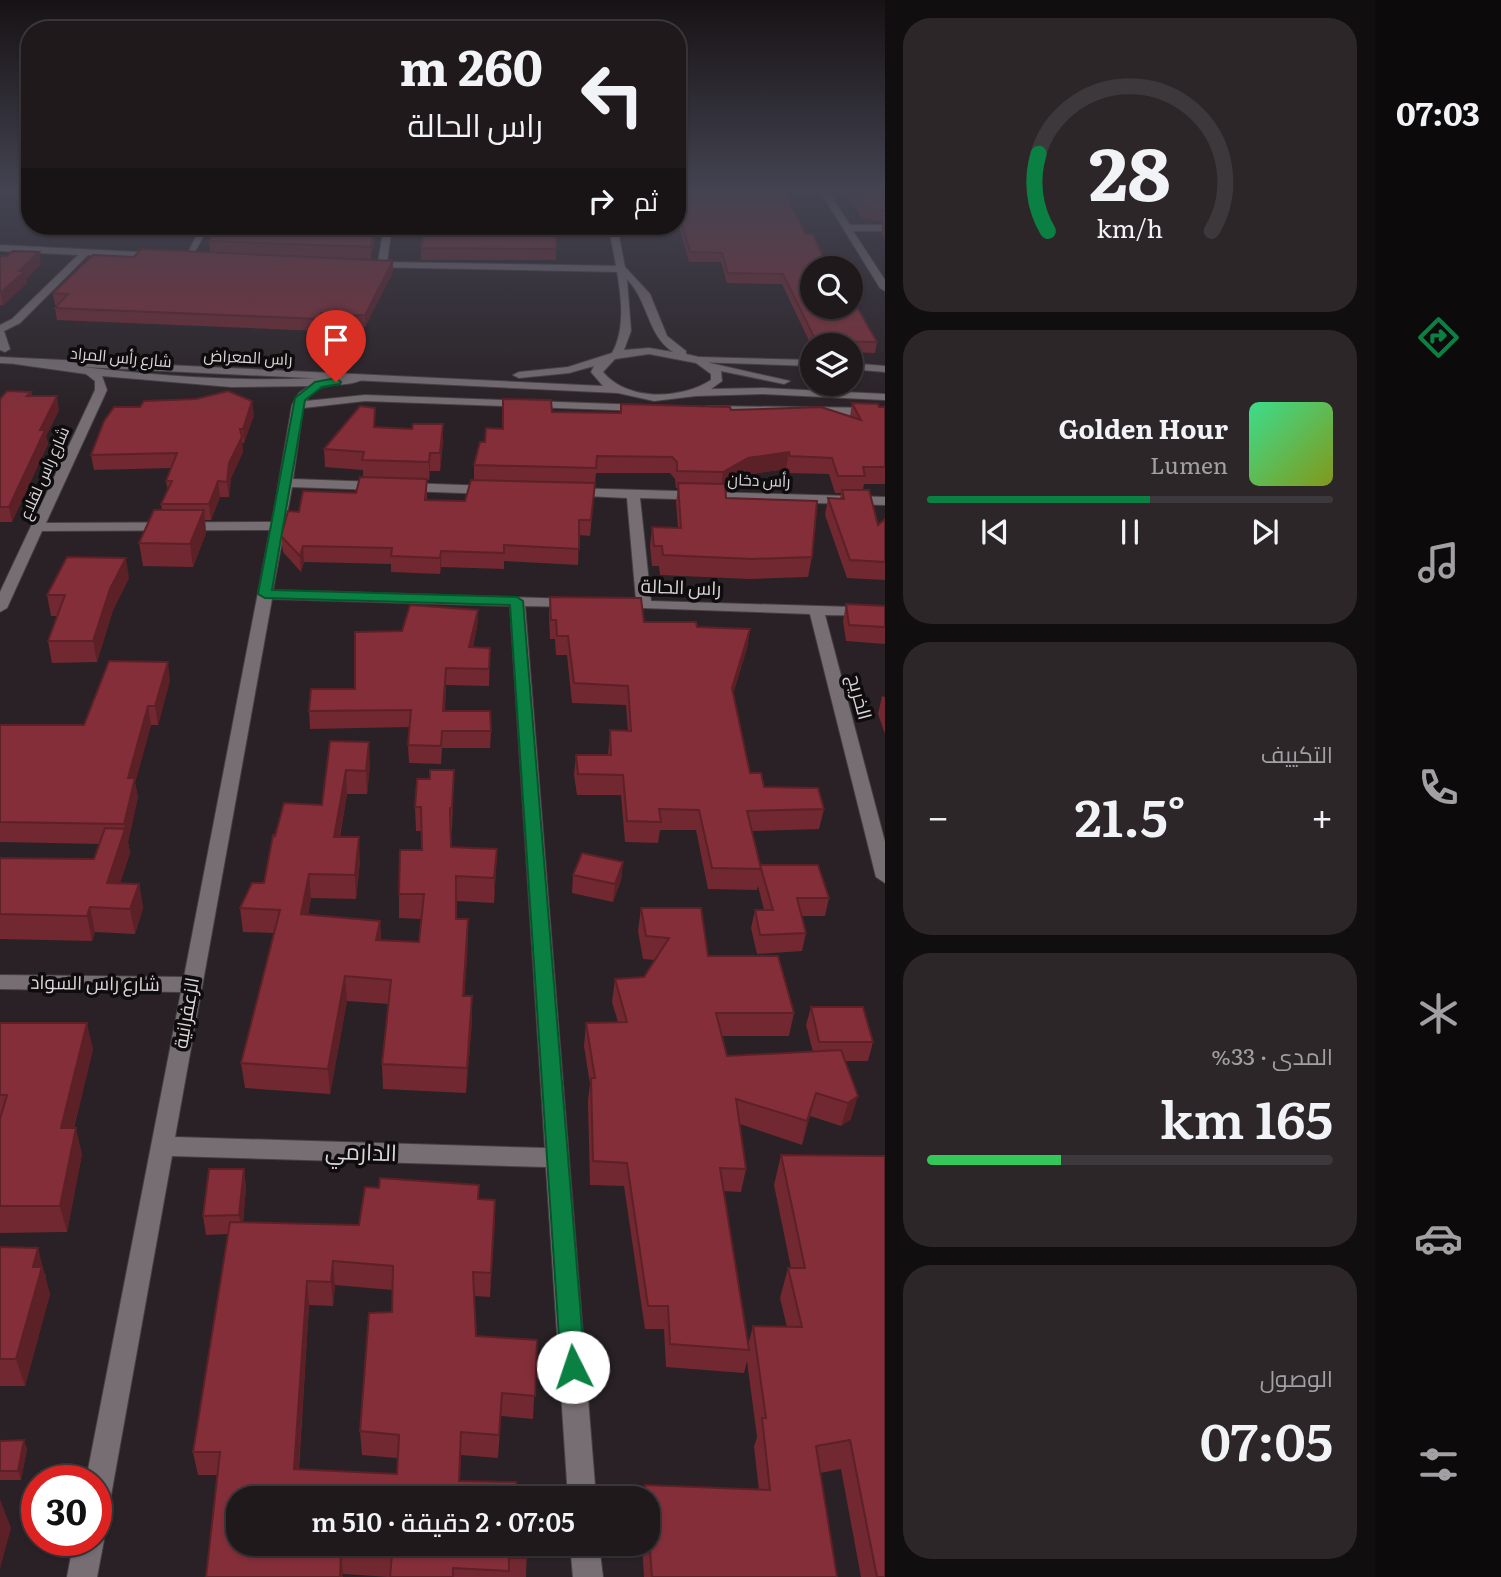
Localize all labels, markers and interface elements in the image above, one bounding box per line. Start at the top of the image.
text: 260 m [399,28,543,101]
icon: left [567,49,658,140]
text: 07:03 [1396,88,1480,136]
text: راس الحالة [407,99,543,147]
text: 28 [1089,115,1171,223]
text: ثم [634,180,658,219]
icon: right [582,182,620,220]
text: km/h [1097,209,1163,246]
map controls [800,256,863,396]
button: search [800,256,863,319]
pin [306,310,366,382]
icon: directions [1414,313,1463,362]
icon: arrive [317,321,355,359]
button: layers [800,333,863,396]
street label: شارع رأس المراد [69,340,173,373]
street label: راس المعراض [203,342,293,370]
text: Golden Hour [1059,408,1228,447]
street label: شارع راس لقلاع [12,422,75,523]
text: Lumen [1150,447,1228,481]
street label: رأس دخان [727,466,791,492]
icon: previous [976,513,1014,551]
icon: pause [1111,513,1149,551]
icon: next [1246,513,1284,551]
icon: music [1414,538,1463,587]
street label: راس الحالة [640,571,722,601]
street label: الخريج [841,671,880,723]
text: التكييف [1261,736,1333,770]
icon: phone [1414,763,1463,812]
text: 21.5° [1074,776,1186,853]
text: − [927,786,949,843]
text: + [1311,786,1333,843]
street label: شارع راس السواد [30,967,160,998]
street label: الزعفرانية [165,975,205,1051]
icon: climate [1414,989,1463,1038]
text: المدى · 33% [1211,1038,1333,1072]
text: 165 km [1160,1078,1333,1155]
street label: الدارمي [324,1132,398,1171]
icon: car [1414,1214,1463,1263]
position arrow [536,1330,610,1404]
text: الوصول [1260,1360,1333,1394]
text: 07:05 [1200,1400,1333,1477]
icon: filters [1414,1440,1463,1489]
speed limit sign: 30 [21,1465,112,1556]
text: 07:05 · 2 دقيقة · 510 m [311,1501,575,1540]

